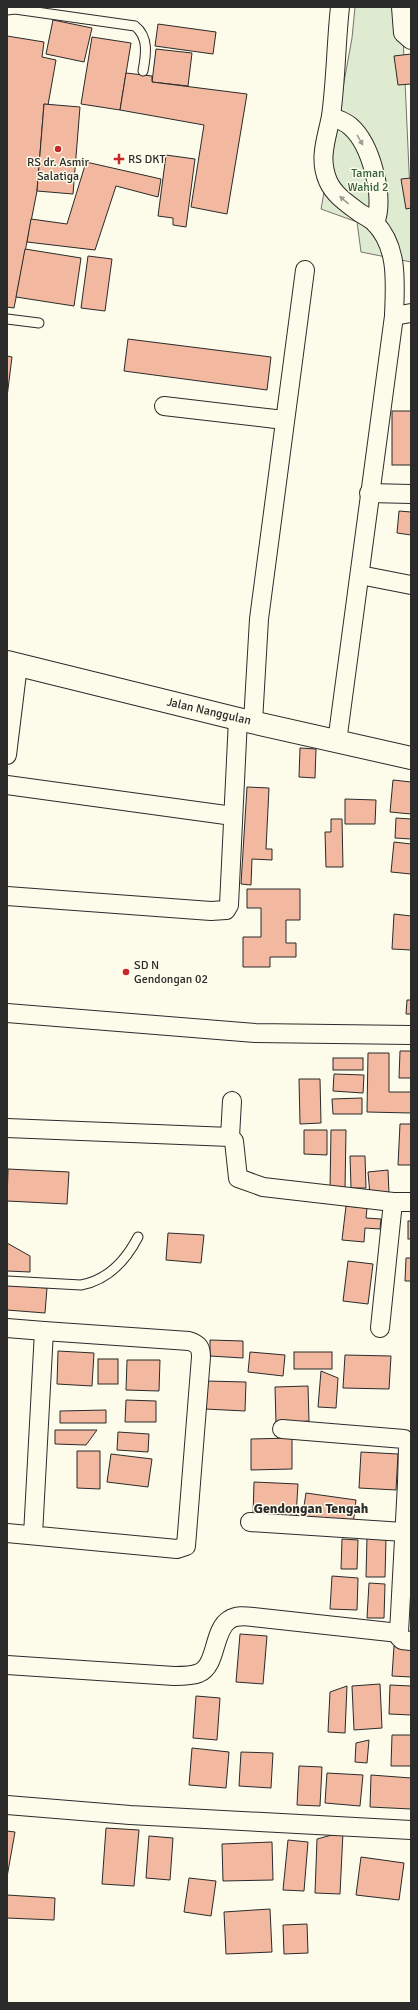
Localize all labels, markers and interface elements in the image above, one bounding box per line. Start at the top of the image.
one-way arrow [356,134,363,146]
marker: RS dr. Asmir Salatiga [53,144,63,154]
place label: RS DKT [128,152,165,167]
marker: RS DKT [113,153,125,165]
place label: RS dr. Asmir Salatiga [27,155,90,184]
park label: Taman Wahid 2 [347,166,389,195]
one-way arrow [338,195,349,204]
street label: Jalan Nanggulan [165,694,253,728]
place label: SD N Gendongan 02 [134,958,208,987]
marker: SD N Gendongan 02 [121,967,131,977]
district label: Gendongan Tengah [254,1500,369,1517]

